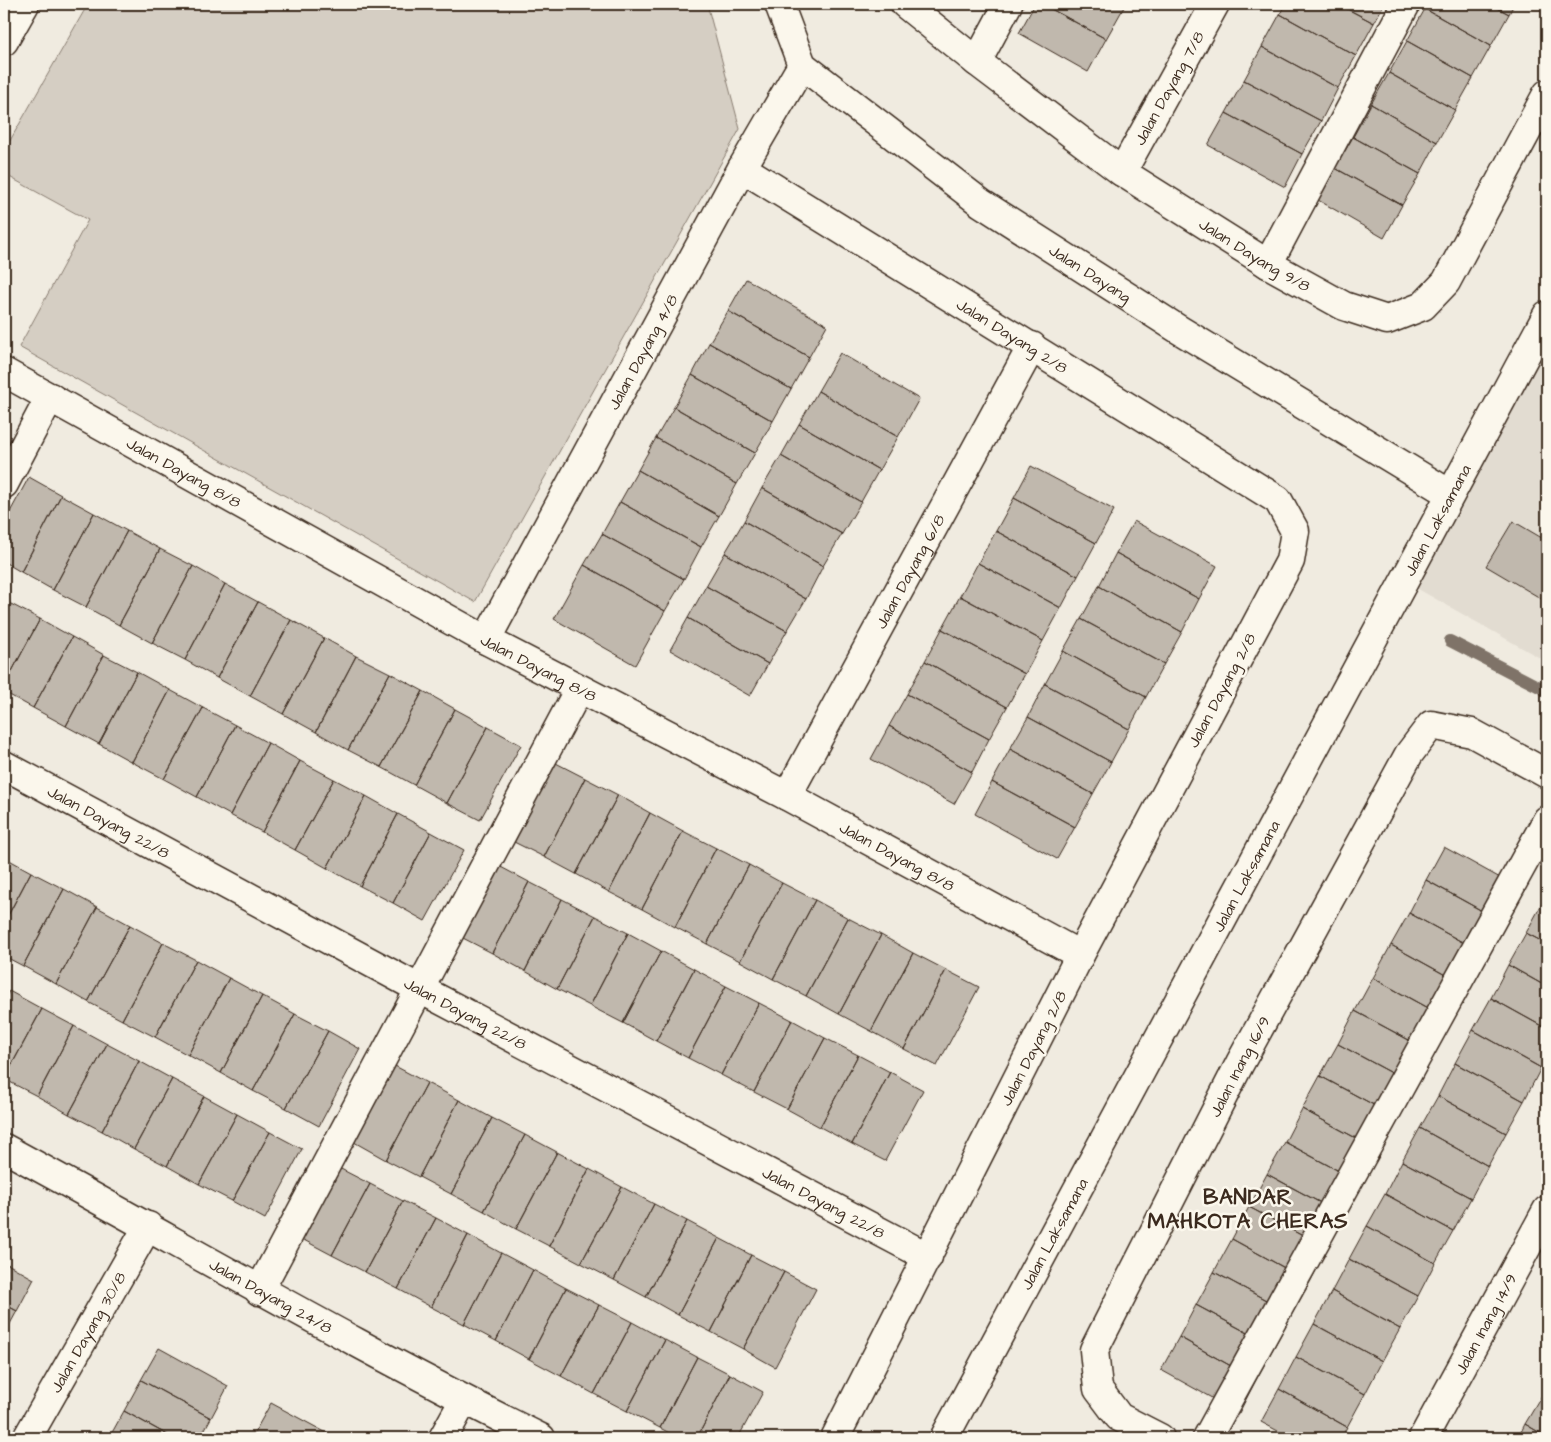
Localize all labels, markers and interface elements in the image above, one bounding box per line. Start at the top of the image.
street label: Jalan Dayang 7/8 [1129,27,1210,149]
street label: Jalan Dayang 9/8 [1195,213,1314,297]
street label: Jalan Dayang [1045,239,1135,309]
street label: Jalan Dayang 4/8 [603,291,684,414]
street label: Jalan Dayang 2/8 [952,294,1071,379]
street label: Jalan Dayang 8/8 [122,432,245,514]
street label: Jalan Laksamana [1399,461,1477,580]
street label: Jalan Dayang 6/8 [870,510,950,633]
street label: Jalan Dayang 8/8 [476,629,600,707]
street label: Jalan Dayang 2/8 [1182,629,1262,752]
street label: Jalan Dayang 22/8 [43,780,173,864]
street label: Jalan Dayang 8/8 [835,817,958,897]
street label: Jalan Laksamana [1208,817,1286,936]
street label: Jalan Dayang 22/8 [400,973,530,1055]
street label: Jalan Dayang 2/8 [995,987,1073,1110]
street label: Jalan Inang 16/9 [1204,1012,1276,1121]
street label: Jalan Dayang 22/8 [758,1162,888,1244]
street label: Jalan Laksamana [1016,1174,1094,1294]
district label: BANDAR MAHKOTA CHERAS [1147,1183,1349,1236]
street label: Jalan Dayang 24/8 [205,1254,336,1339]
street label: Jalan Dayang 30/8 [45,1268,132,1397]
street label: Jalan Inang 14/9 [1450,1270,1522,1379]

